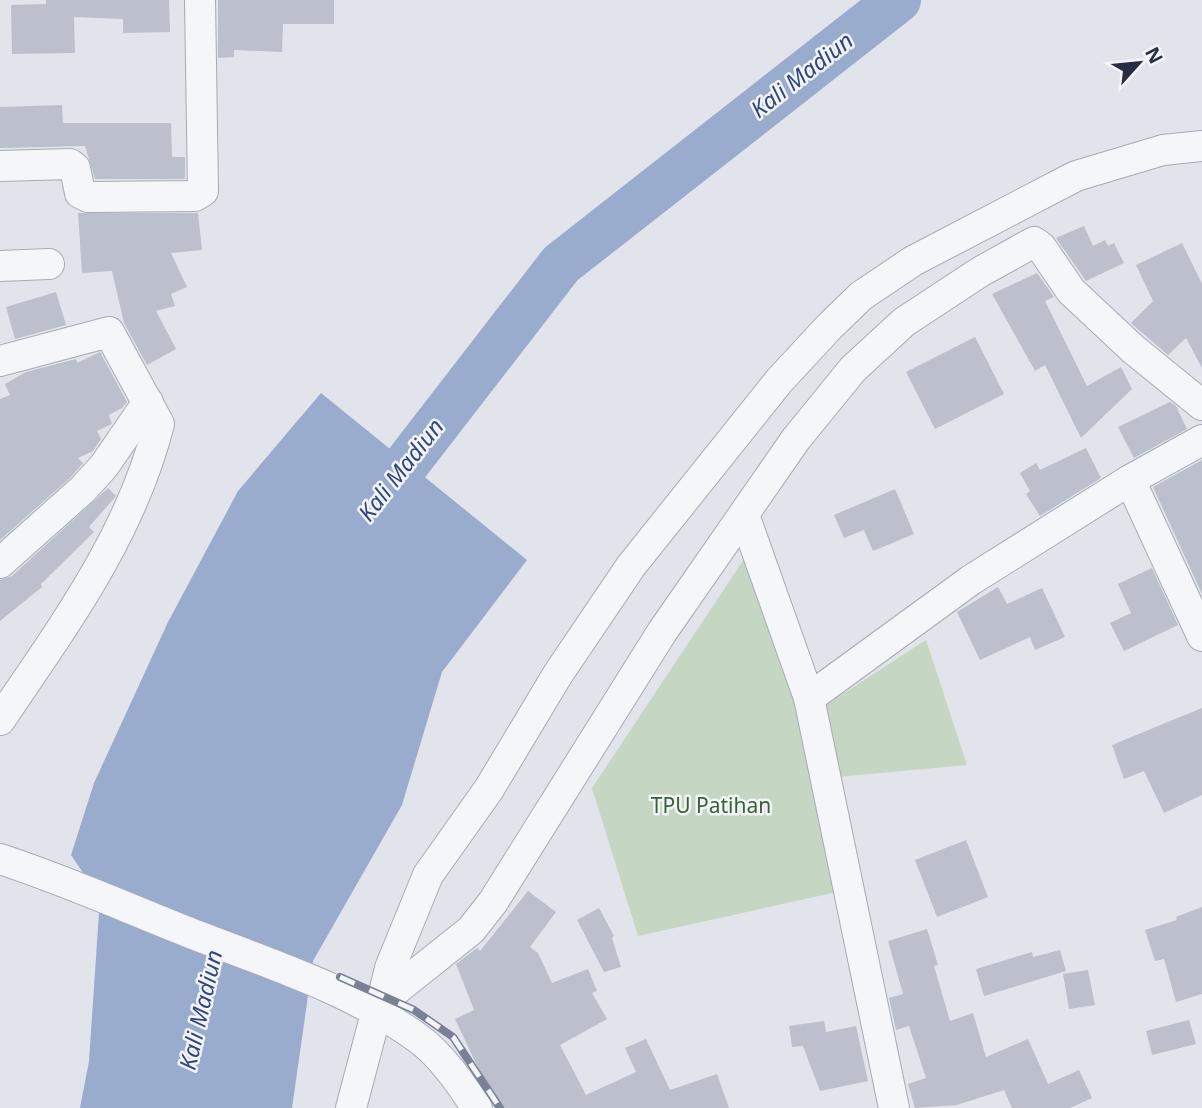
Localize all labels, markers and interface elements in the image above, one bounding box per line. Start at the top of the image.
water label: Kali Madiun [743,24,859,124]
north arrow [1104,28,1174,98]
text: N [1139,42,1169,68]
water label: Kali Madiun [350,411,450,527]
park label: TPU Patihan [651,791,771,819]
water label: Kali Madiun [171,947,229,1073]

